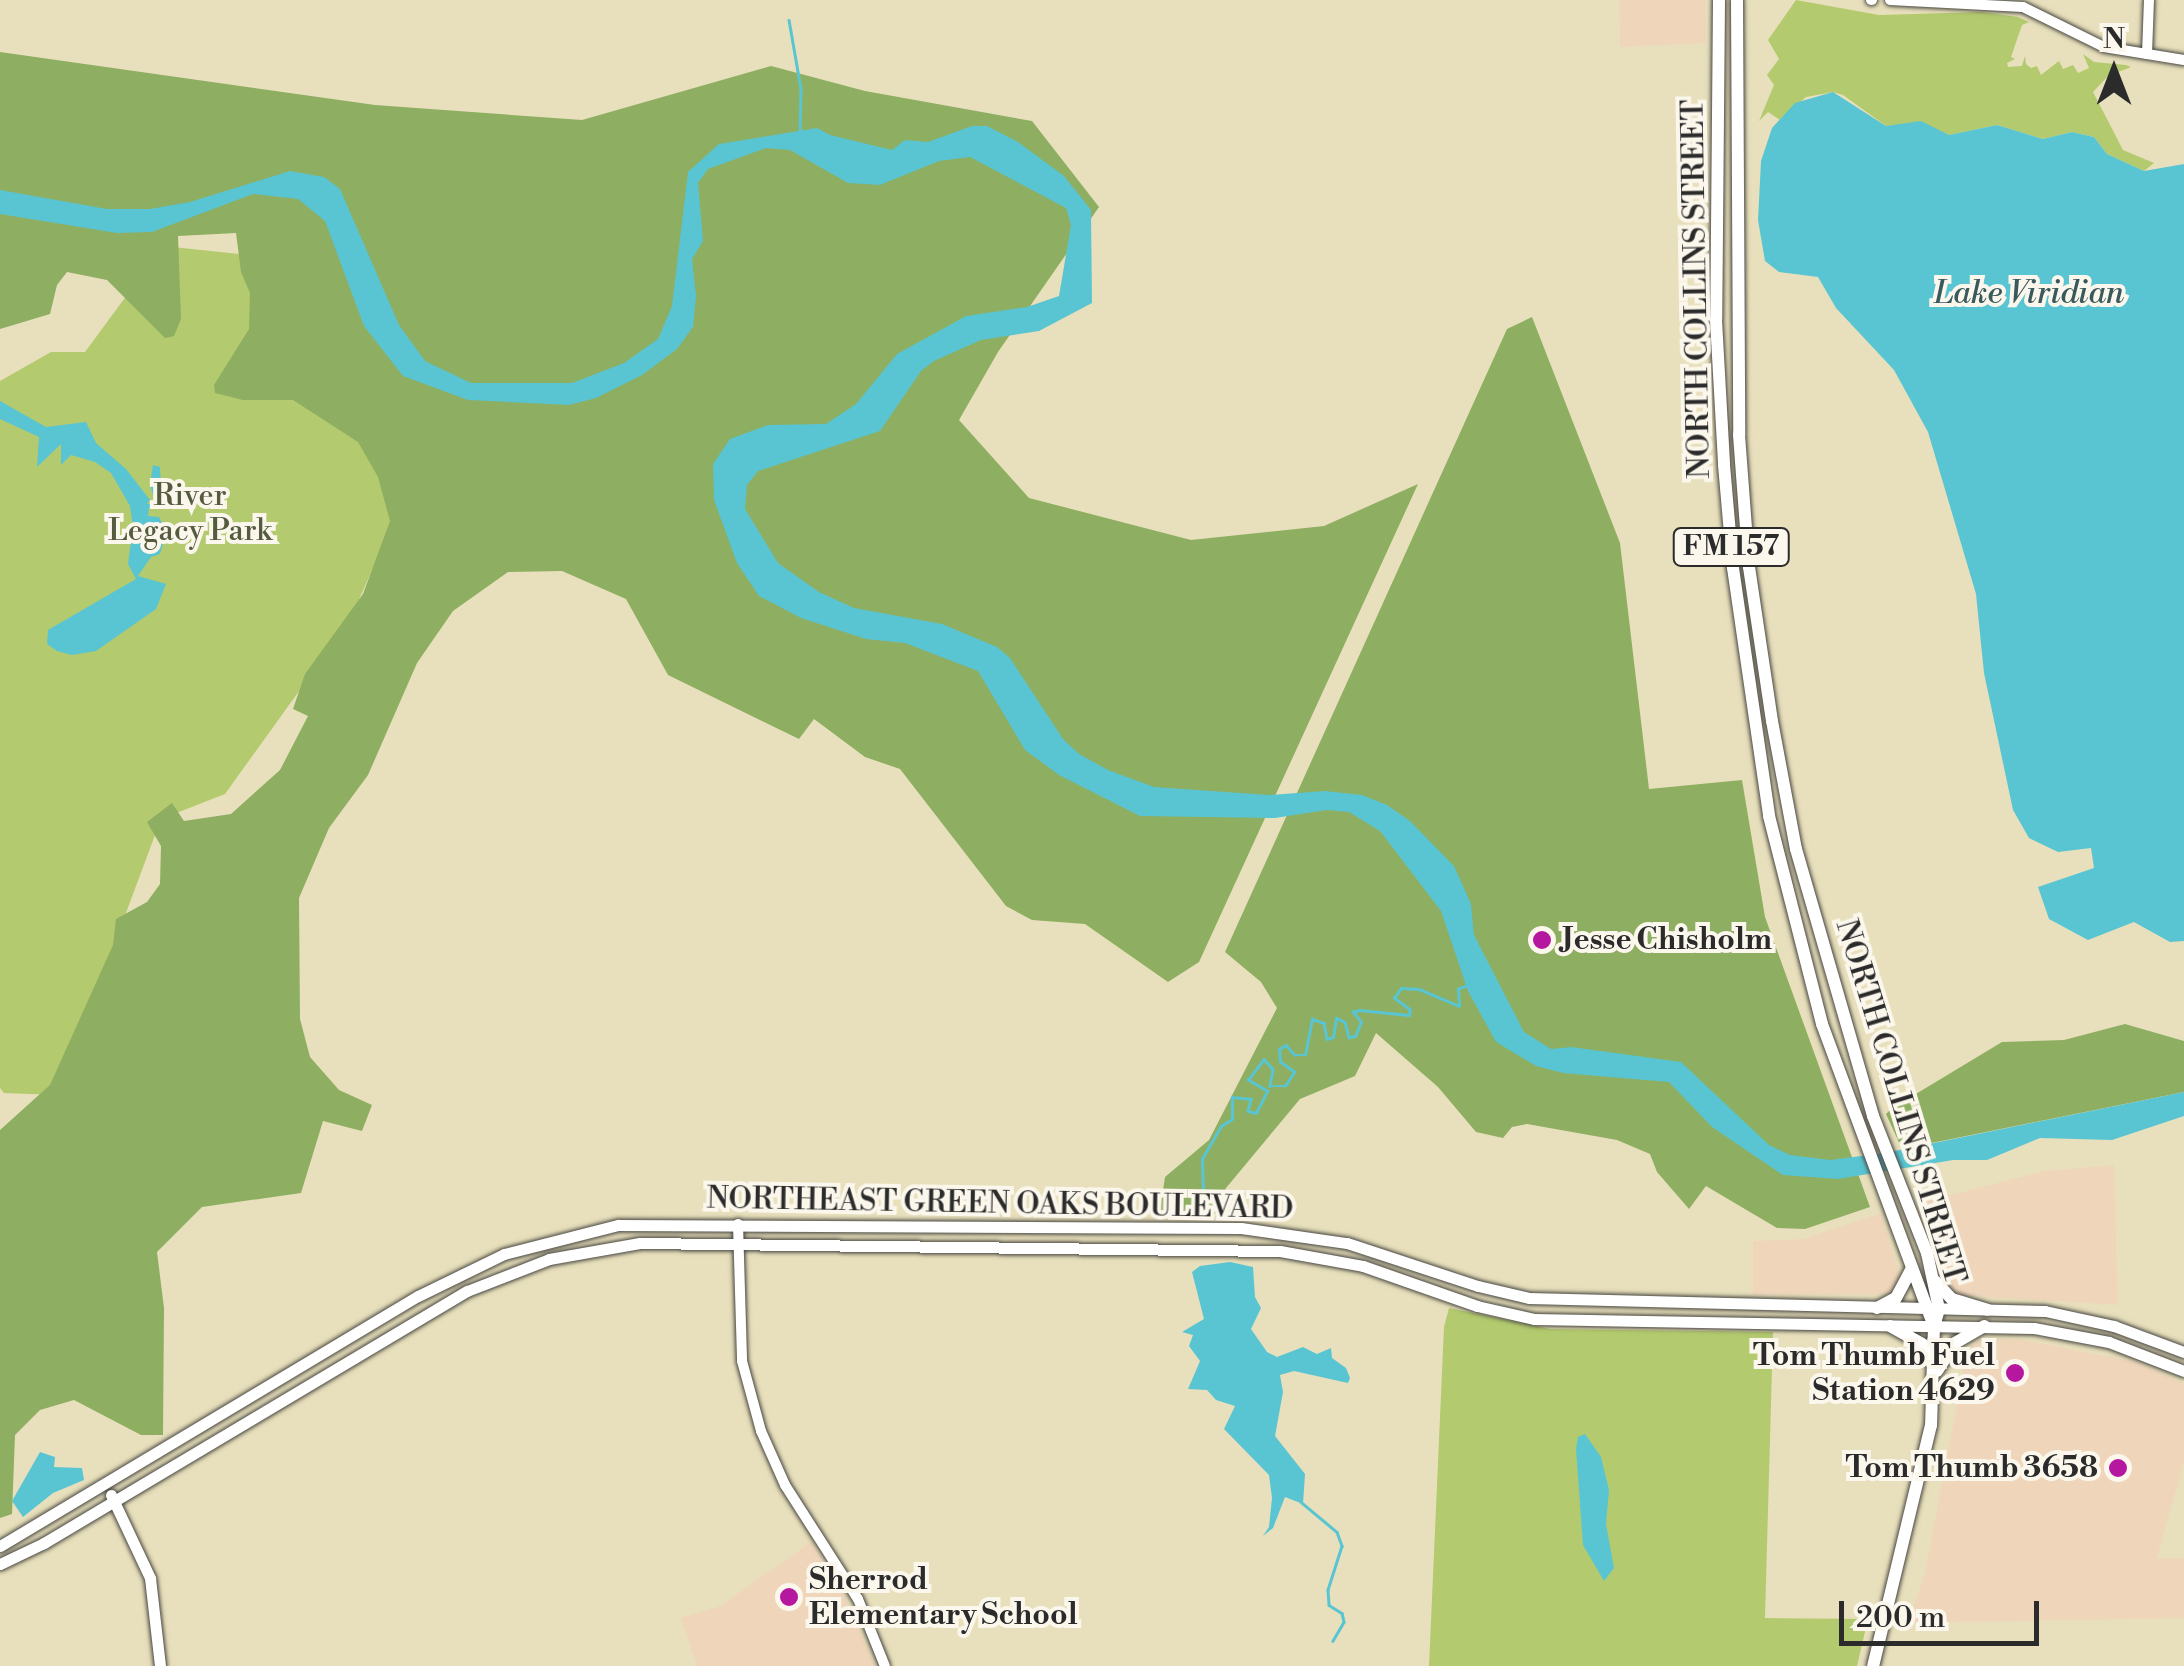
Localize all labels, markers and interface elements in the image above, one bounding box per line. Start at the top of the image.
north arrow [2064,20,2164,120]
text: N [2103,22,2125,57]
street label: NORTH COLLINS STREET [1676,99,1718,479]
water label: Lake Viridian [1934,274,2124,312]
park label: River Legacy Park [108,478,272,548]
road number: FM 157 [1671,524,1791,570]
street label: NORTH COLLINS STREET [1827,915,1973,1289]
place label: Jesse Chisholm [1562,922,1772,958]
marker: Jesse Chisholm [1531,929,1553,951]
street label: NORTHEAST GREEN OAKS BOULEVARD [706,1181,1294,1227]
place label: Tom Thumb Fuel Station 4629 [1753,1338,1995,1408]
marker: Tom Thumb Fuel Station 4629 [2004,1362,2026,1384]
place label: Tom Thumb 3658 [1846,1450,2098,1486]
marker: Tom Thumb 3658 [2107,1457,2129,1479]
place label: Sherrod Elementary School [809,1562,1078,1632]
scale bar [1844,1581,2044,1643]
marker: Sherrod Elementary School [778,1586,800,1608]
text: 200 m [1856,1599,1945,1637]

